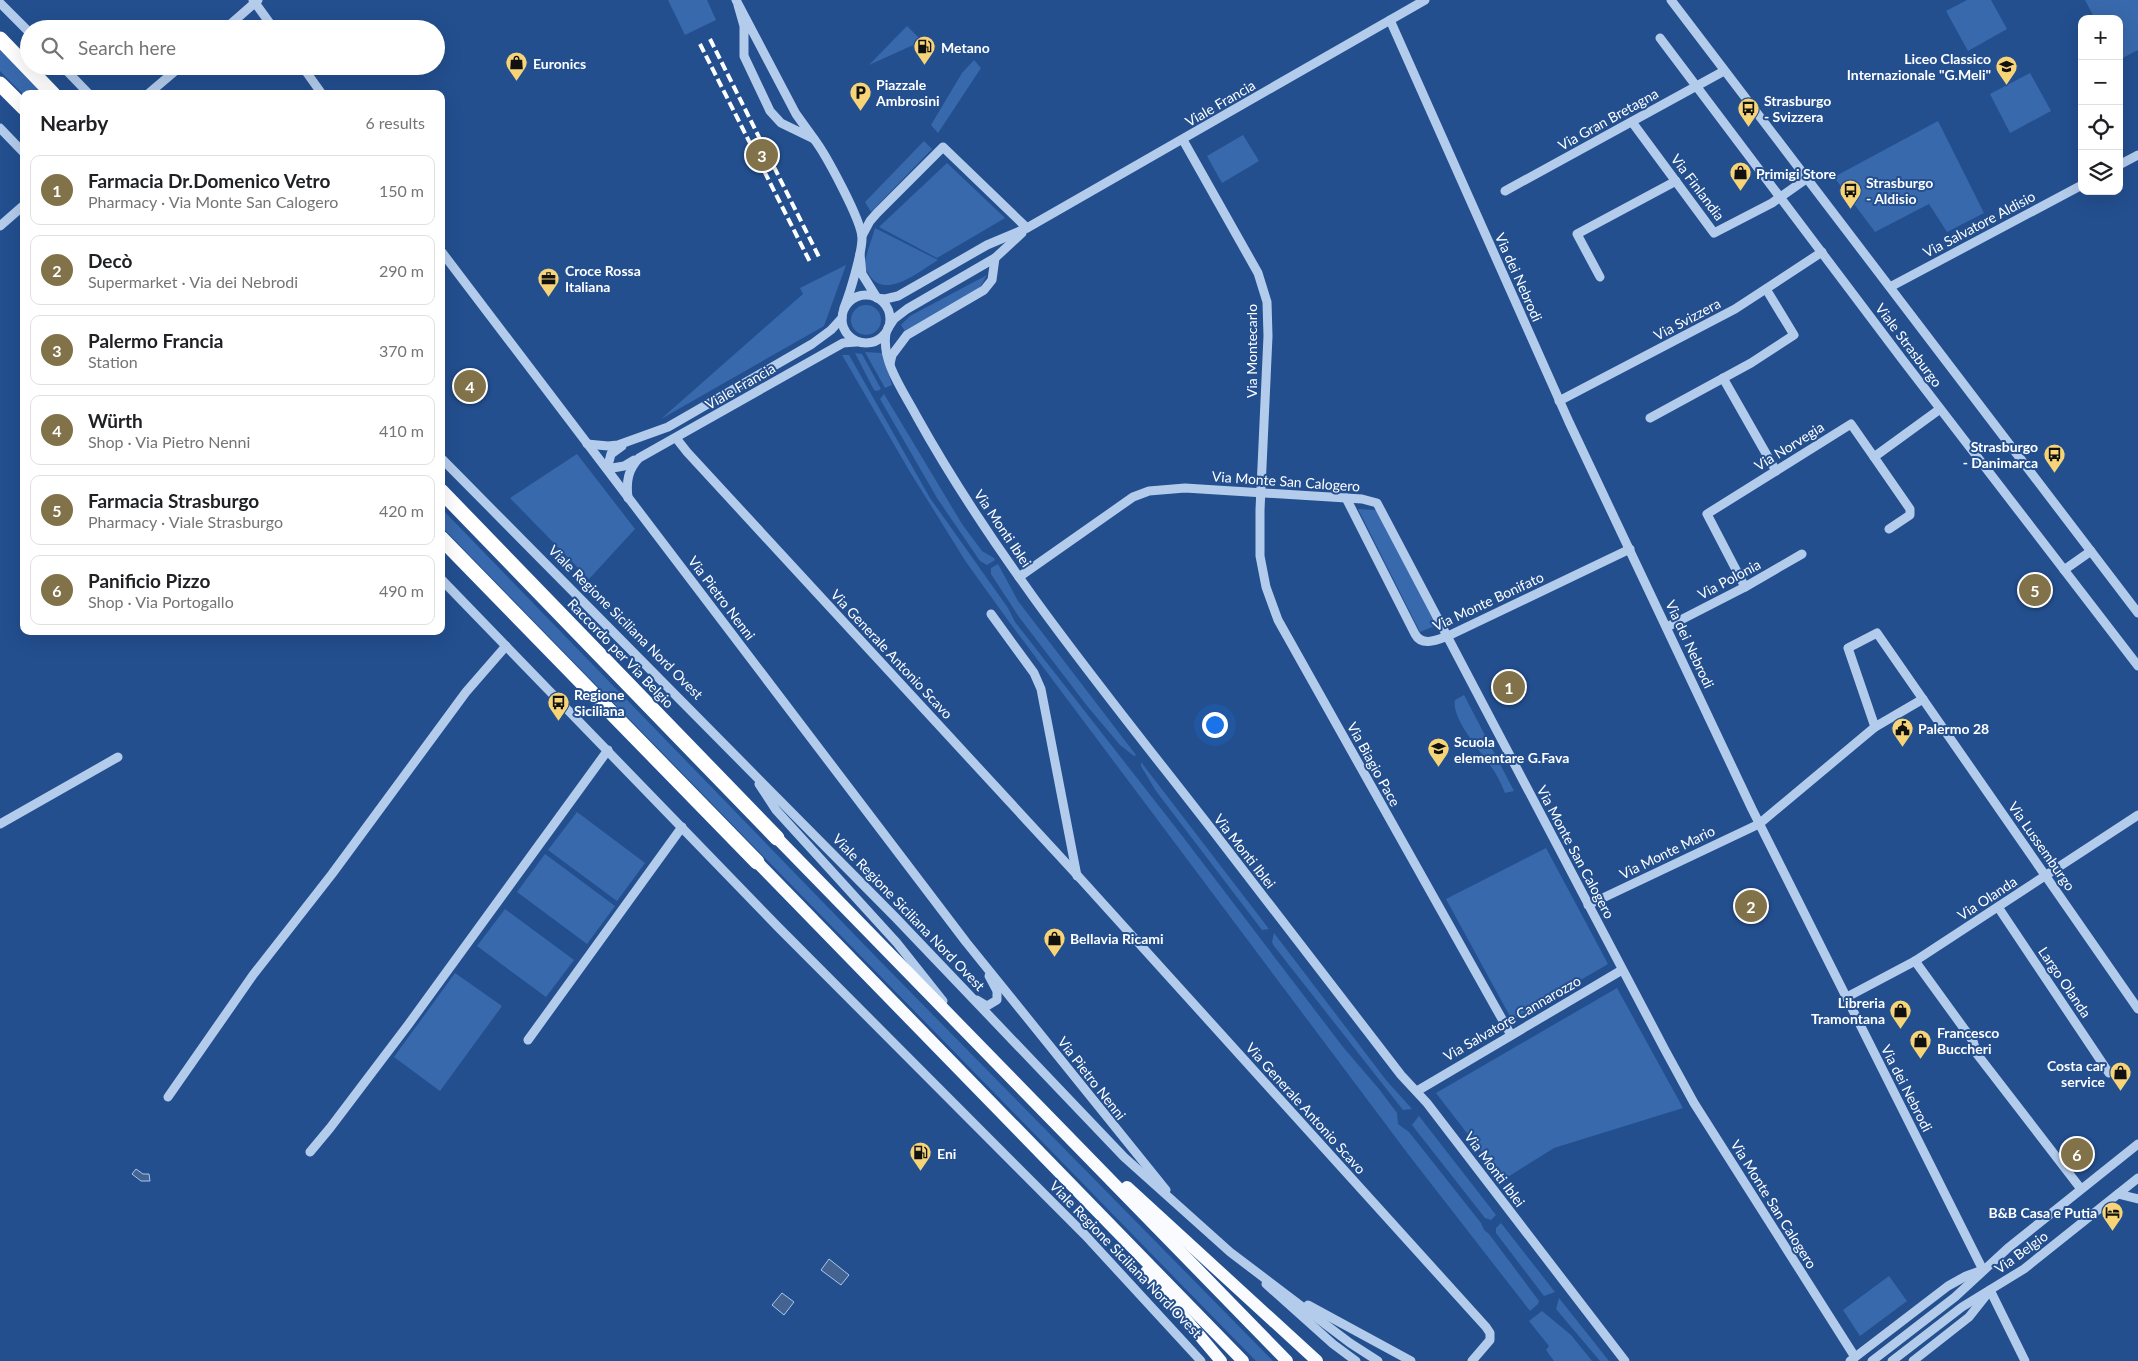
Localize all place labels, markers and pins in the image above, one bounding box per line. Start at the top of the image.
fuel station icon: Metano [913,35,937,66]
place label: Metano [941,39,990,56]
place label: Liceo Classico Internazionale "G.Meli" [1847,50,1991,83]
shop icon: Euronics [505,51,529,82]
school or university icon: Liceo Classico Internazionale "G.Meli" [1995,54,2019,85]
place label: Euronics [533,55,586,72]
place label: Piazzale Ambrosini [875,76,940,109]
parking icon: Piazzale Ambrosini [848,80,872,111]
place label: Strasburgo - Svizzera [1764,92,1831,125]
bus stop icon: Strasburgo - Svizzera [1736,96,1760,127]
pin: 3 [746,136,778,174]
shop icon: Primigi Store [1728,161,1752,192]
place label: Primigi Store [1756,165,1837,182]
place label: Strasburgo - Aldisio [1866,174,1933,207]
bus stop icon: Strasburgo - Aldisio [1838,178,1862,209]
place label: Croce Rossa Italiana [565,262,641,295]
office icon: Croce Rossa Italiana [537,266,561,297]
pin: 4 [454,367,486,405]
place label: Strasburgo - Danimarca [1963,438,2038,471]
bus stop icon: Strasburgo - Danimarca [2042,442,2066,473]
pin: 5 [2019,571,2051,609]
pin: 1 [1493,668,1525,706]
place label: Regione Siciliana [574,686,625,719]
bus stop icon: Regione Siciliana [546,690,570,721]
public building icon: Palermo 28 [1890,716,1914,747]
place label: Palermo 28 [1918,720,1989,737]
place label: Scuola elementare G.Fava [1454,733,1569,766]
school or university icon: Scuola elementare G.Fava [1426,737,1450,768]
pin: 2 [1735,887,1767,925]
shop icon: Bellavia Ricami [1042,926,1066,957]
place label: Bellavia Ricami [1070,930,1164,947]
place label: Libreria Tramontana [1811,994,1885,1027]
shop icon: Libreria Tramontana [1889,998,1913,1029]
place label: Francesco Buccheri [1937,1024,1999,1057]
shop icon: Francesco Buccheri [1909,1028,1933,1059]
place label: Costa car service [2047,1057,2106,1090]
shop icon: Costa car service [2109,1061,2133,1092]
pin: 6 [2061,1135,2093,1173]
fuel station icon: Eni [909,1141,933,1172]
place label: Eni [937,1145,956,1162]
hotel icon: B&B Casa e Putia [2101,1200,2125,1231]
place label: B&B Casa e Putia [1988,1204,2097,1221]

